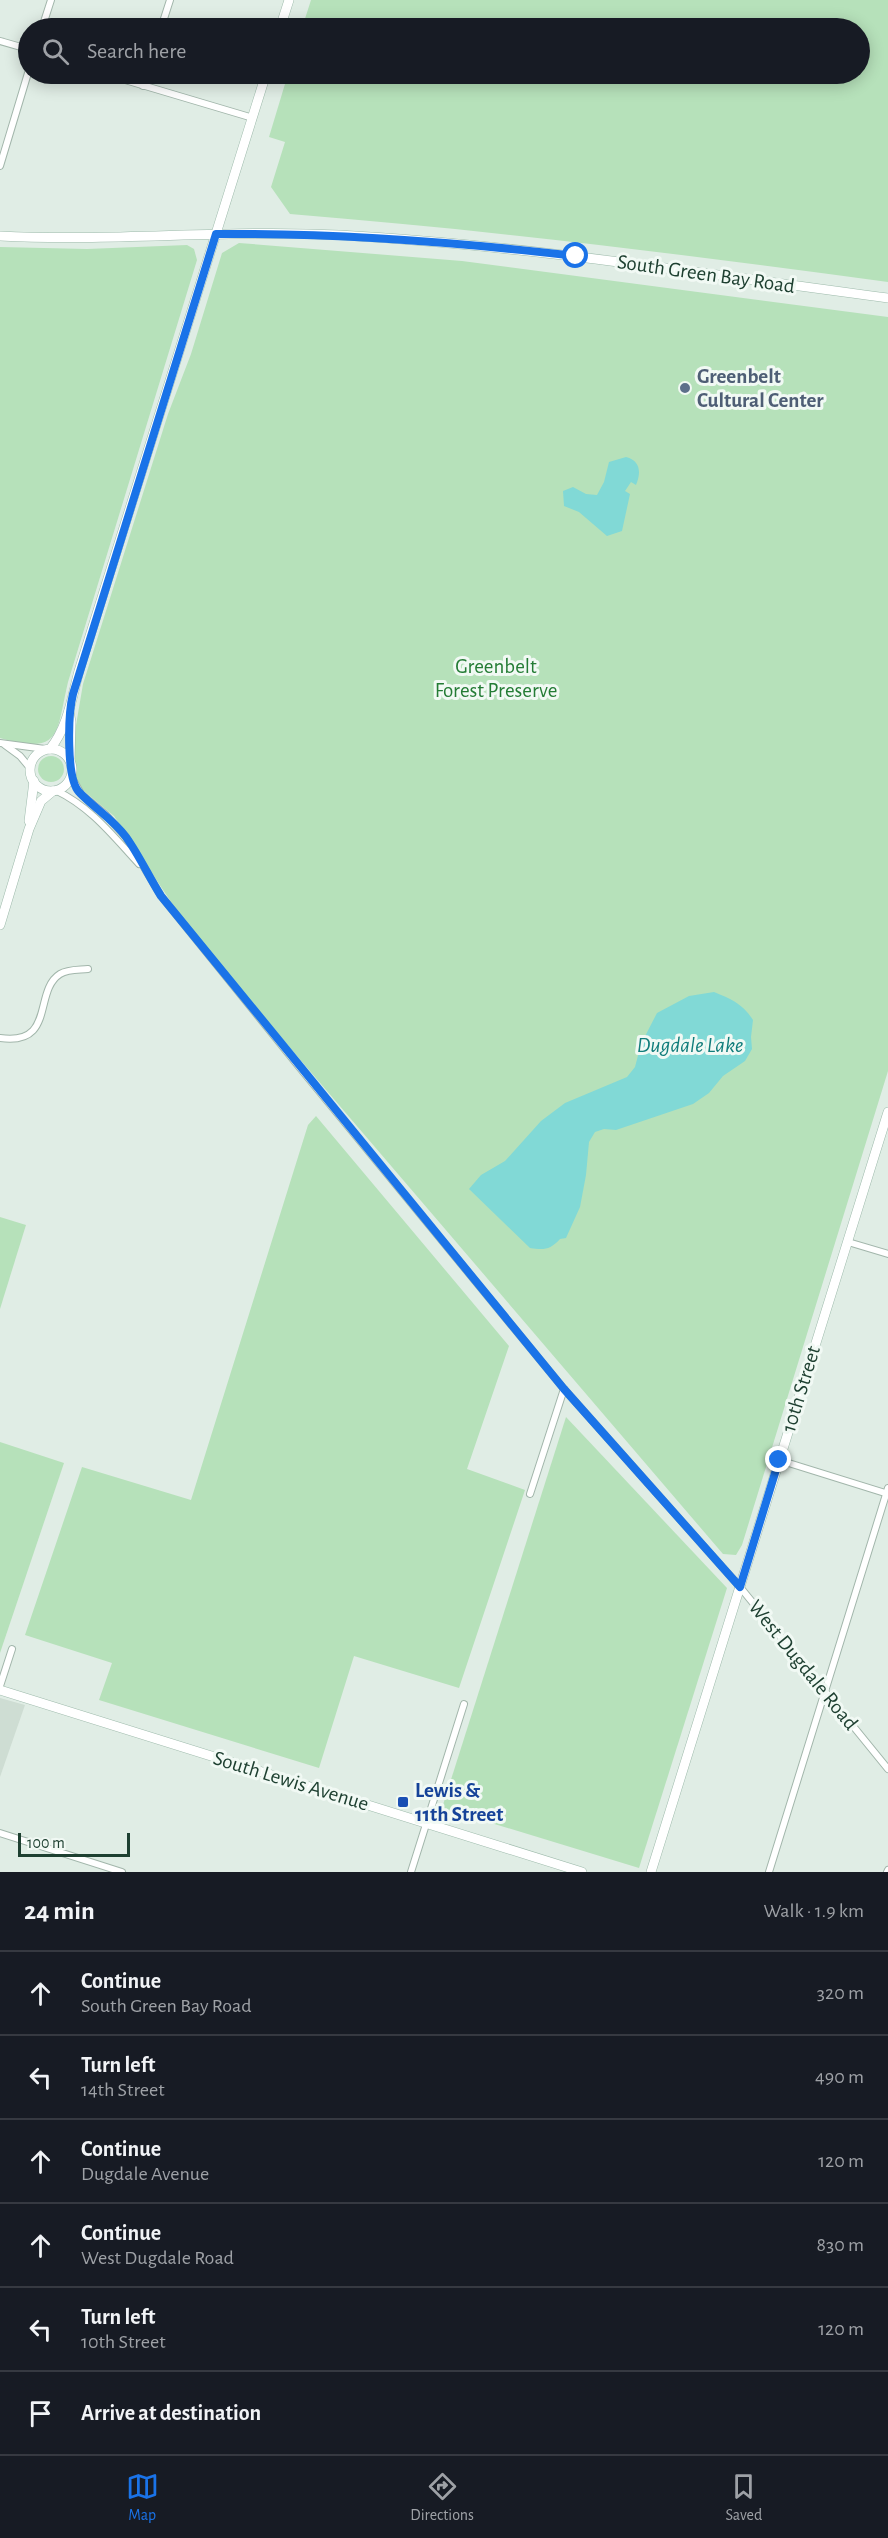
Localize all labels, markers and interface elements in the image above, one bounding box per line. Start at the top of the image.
search box [18,18,870,84]
icon: search [39,35,72,68]
text: Search here [87,40,186,62]
route start [562,242,588,268]
street label: South Green Bay Road [616,251,796,297]
place label: Greenbelt Cultural Center [697,366,824,411]
marker: Greenbelt Cultural Center [678,381,692,395]
park label: Greenbelt Forest Preserve [435,656,557,701]
water label: Dugdale Lake [637,1034,743,1056]
street label: 10th Street [778,1343,824,1435]
route end [765,1446,791,1472]
street label: West Dugdale Road [744,1596,862,1734]
street label: South Lewis Avenue [211,1747,371,1815]
place label: Lewis & 11th Street [415,1780,503,1825]
marker: Lewis & 11th Street [396,1795,410,1809]
scale bar [18,1830,130,1858]
text: 100 m [27,1835,65,1851]
text: 24 min [24,1898,95,1924]
text: Walk · 1.9 km [763,1901,864,1921]
text: Continue [81,1970,161,1992]
icon: ahead [24,1977,57,2010]
text: 320 m [817,1983,864,2003]
text: South Green Bay Road [81,1996,252,2016]
text: Turn left [81,2054,155,2076]
icon: left [24,2061,57,2094]
text: 490 m [815,2067,864,2087]
text: 14th Street [81,2080,165,2100]
text: Continue [81,2138,161,2160]
icon: ahead [24,2145,57,2178]
text: 120 m [818,2151,864,2171]
text: Dugdale Avenue [81,2164,209,2184]
text: Continue [81,2222,161,2244]
icon: ahead [24,2229,57,2262]
text: 830 m [816,2235,864,2255]
text: West Dugdale Road [81,2248,234,2268]
text: Turn left [81,2306,155,2328]
icon: left [24,2313,57,2346]
text: 120 m [818,2319,864,2339]
text: 10th Street [81,2332,166,2352]
icon: arrive [24,2397,57,2430]
text: Arrive at destination [81,2402,261,2424]
tab: Map [126,2470,159,2525]
tab: Directions [410,2470,474,2525]
tab: Saved [726,2470,762,2525]

